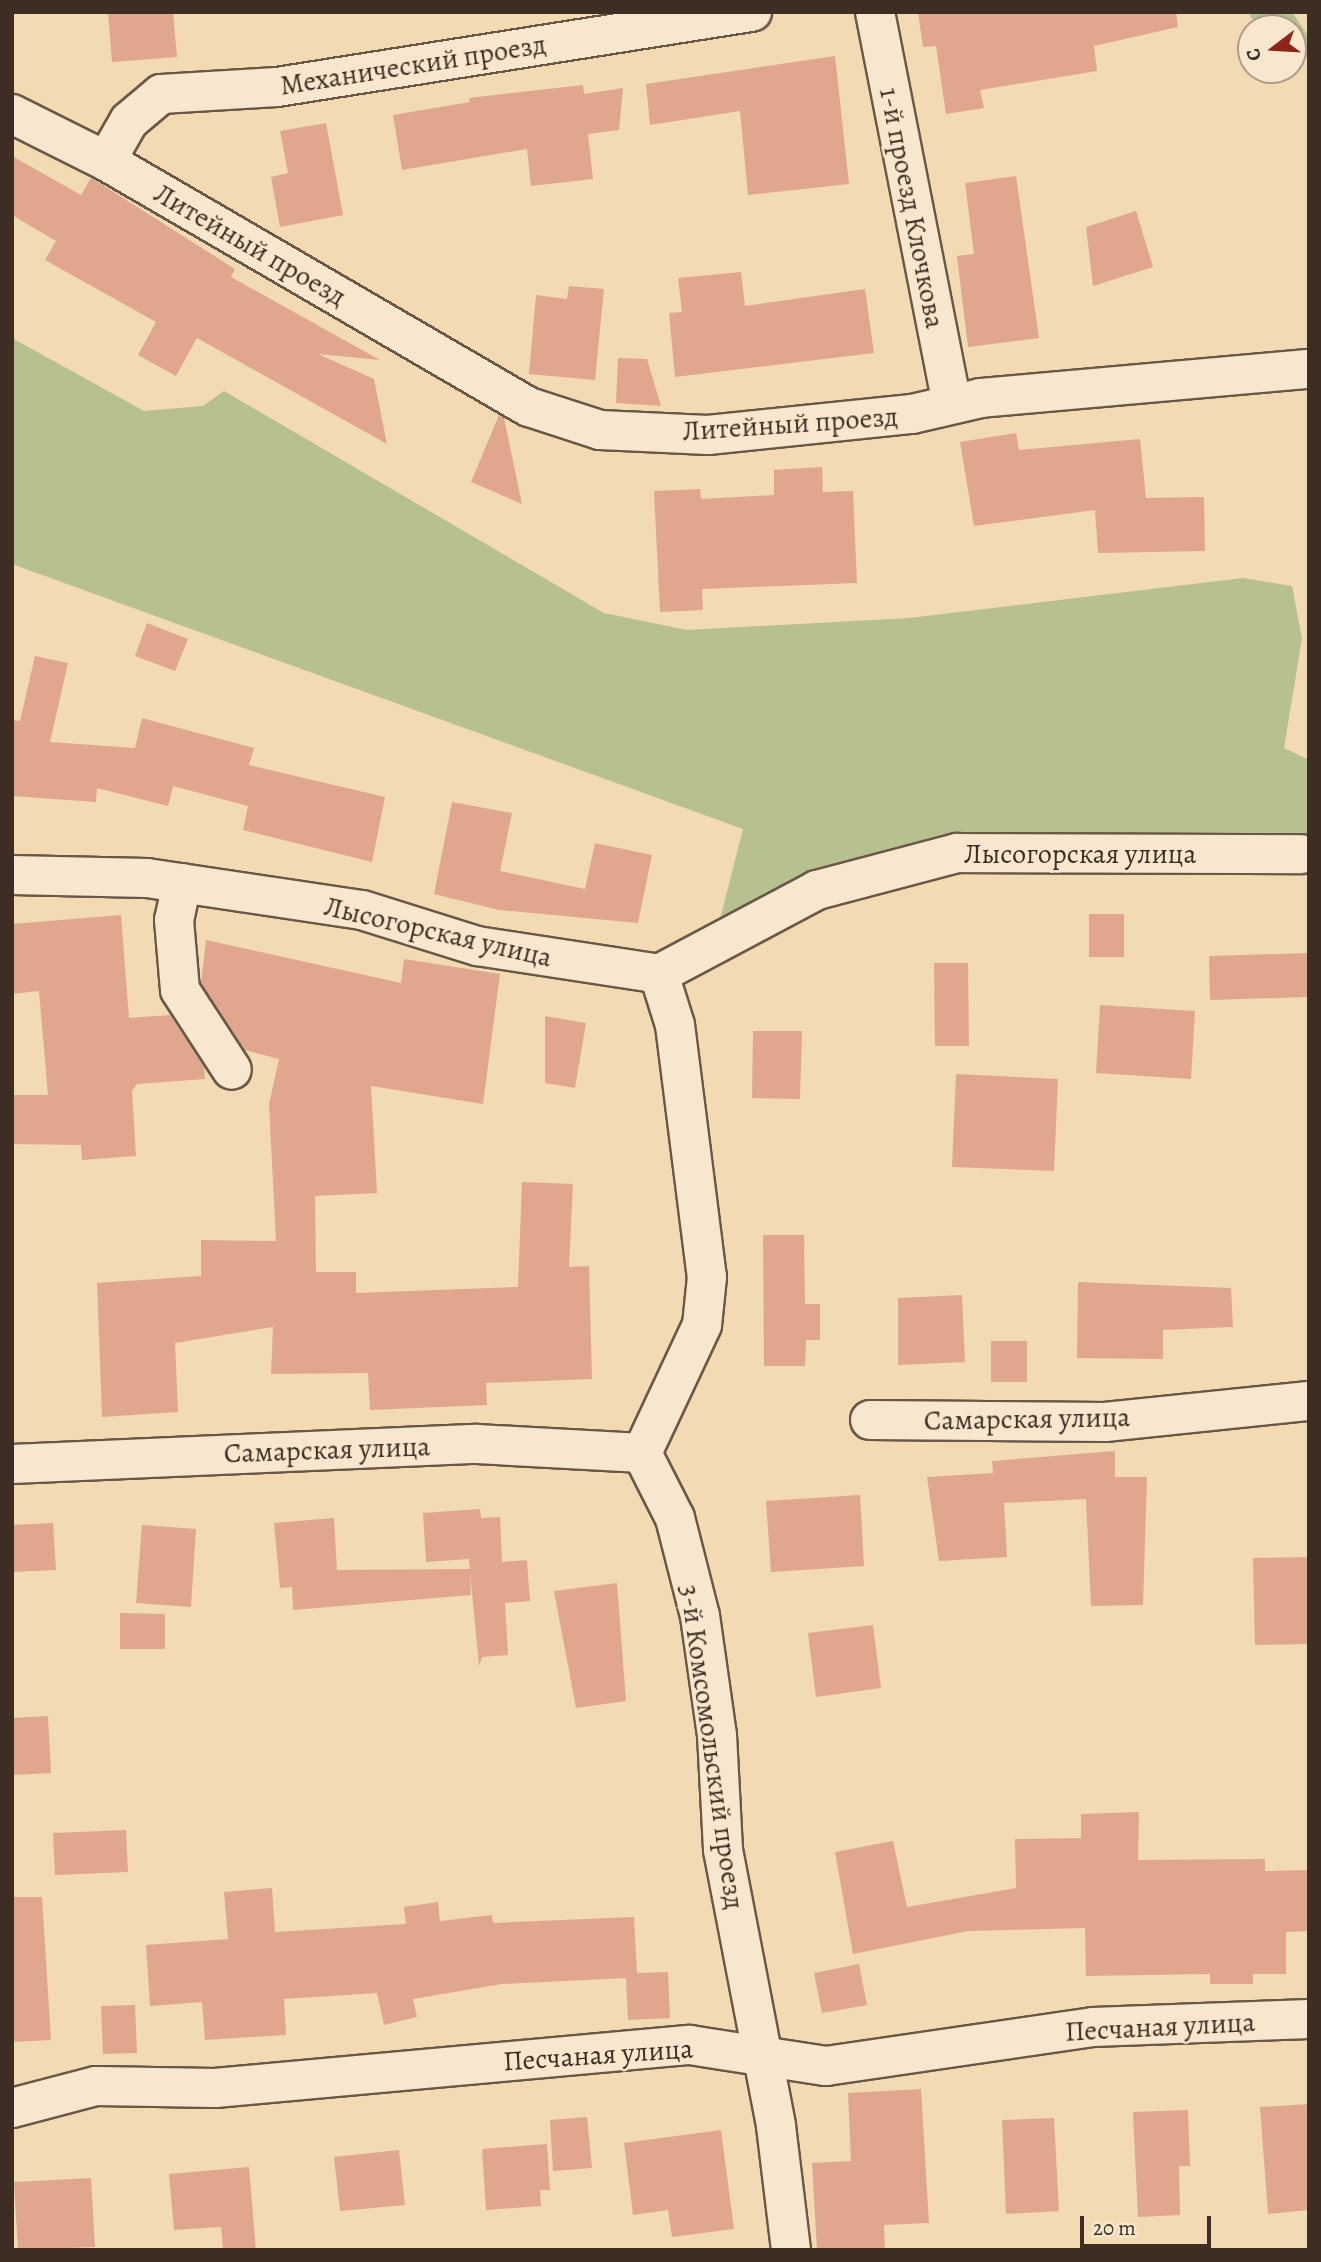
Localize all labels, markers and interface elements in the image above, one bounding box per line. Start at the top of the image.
north arrow [1237,14,1307,84]
street label: Механический проезд [278,27,548,103]
text: С [1240,45,1268,64]
street label: 1-й проезд Клочкова [872,85,952,331]
street label: Литейный проезд [148,176,352,314]
street label: Литейный проезд [681,400,899,448]
street label: Лысогорская улица [964,837,1196,871]
street label: Лысогорская улица [321,889,555,975]
street label: Самарская улица [924,1400,1130,1438]
street label: Самарская улица [223,1430,431,1470]
street label: 3-й Комсомольский проезд [673,1583,751,1911]
street label: Песчаная улица [1064,2005,1256,2049]
street label: Песчаная улица [502,2032,694,2078]
scale bar [1083,2202,1214,2246]
text: 20 m [1093,2214,1136,2242]

